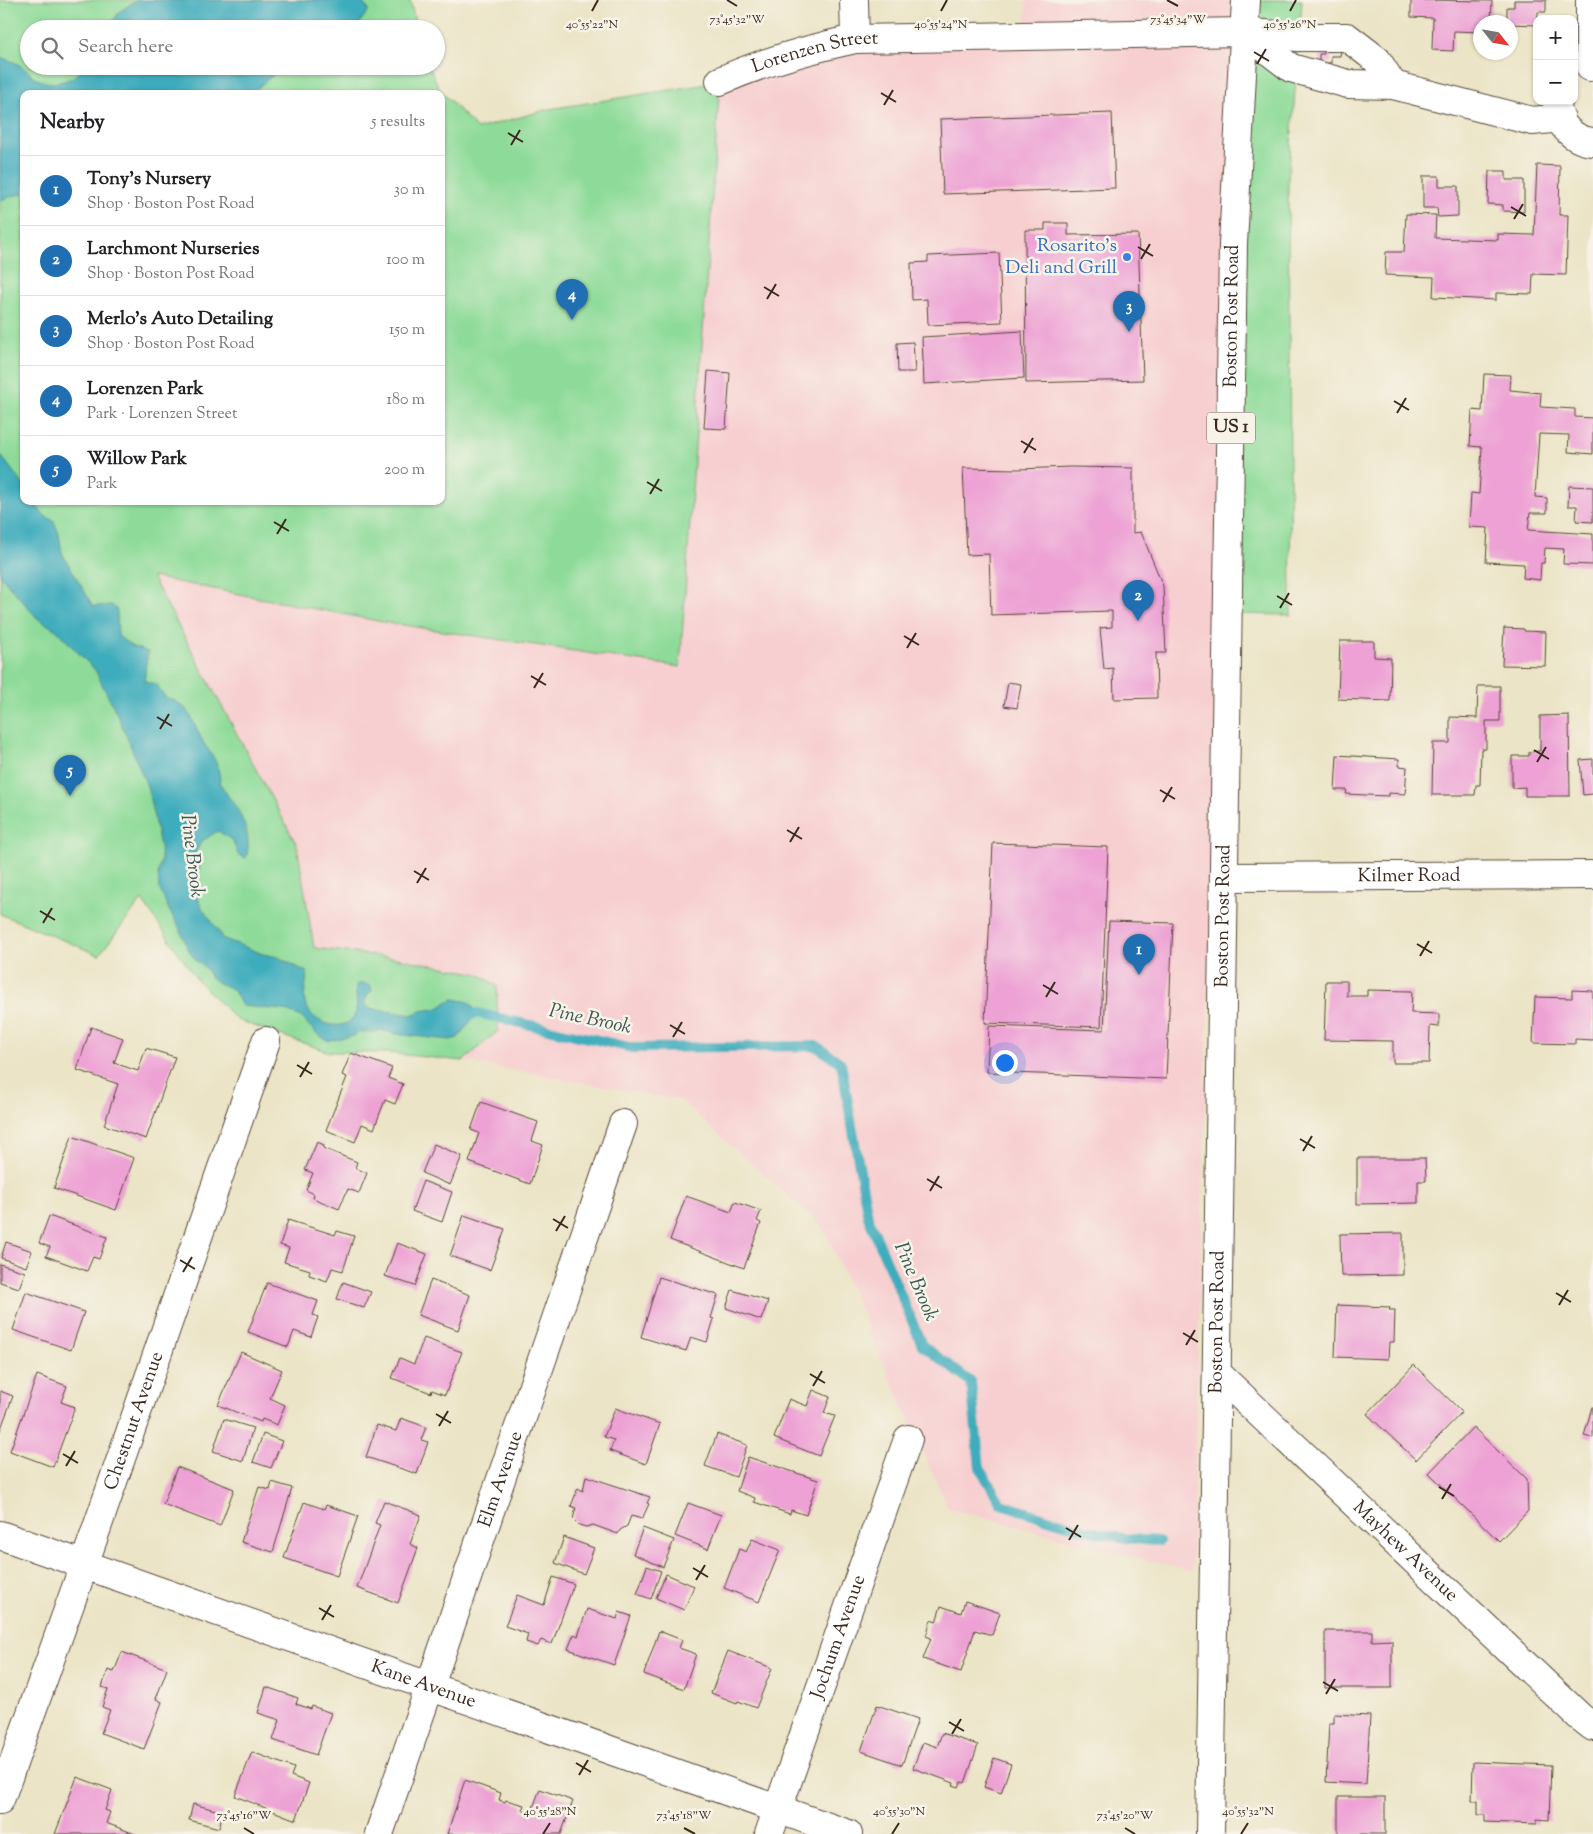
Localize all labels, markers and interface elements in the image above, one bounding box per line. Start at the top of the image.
text: 73°45'32"W [709,11,765,29]
text: 73°45'34"W [1150,11,1206,29]
north arrow [1473,15,1518,60]
map controls [1533,15,1578,105]
button: + [1533,15,1578,60]
text: 40°55'22"N [566,16,619,34]
text: 40°55'24"N [915,16,968,34]
text: 40°55'26"N [1264,16,1317,34]
search box [20,20,445,75]
street label: Lorenzen Street [748,25,879,81]
icon: search [38,34,66,62]
text: Search here [78,34,173,61]
button: − [1533,60,1578,105]
text: Nearby [40,108,105,138]
text: 5 results [371,111,425,134]
text: Tony's Nursery [87,166,211,193]
text: 1 [53,179,59,202]
text: 30 m [394,179,425,202]
text: Shop · Boston Post Road [87,193,255,216]
place label: Rosarito's Deli and Grill [1005,233,1117,282]
text: Larchmont Nurseries [87,236,259,263]
street label: Boston Post Road [1217,244,1246,388]
text: 2 [52,249,60,272]
text: 100 m [386,249,425,272]
marker: Rosarito's Deli and Grill [1121,251,1133,263]
text: Shop · Boston Post Road [87,263,255,286]
pin: 4 [556,279,588,320]
pin: 3 [1113,291,1145,332]
text: Merlo's Auto Detailing [87,306,273,333]
text: 3 [53,319,59,342]
text: 150 m [389,319,425,342]
text: Shop · Boston Post Road [87,333,255,356]
text: Lorenzen Park [87,376,204,403]
text: 4 [52,389,60,412]
text: 180 m [386,389,425,412]
text: Park · Lorenzen Street [87,403,237,426]
road number: US 1 [1207,412,1255,443]
text: Willow Park [87,446,187,473]
text: 5 [53,459,59,482]
text: 200 m [384,459,425,482]
text: Park [87,473,118,496]
pin: 2 [1122,580,1154,621]
pin: 5 [54,755,86,796]
water label: Pine Brook [172,813,210,899]
street label: Boston Post Road [1209,844,1238,988]
street label: Kilmer Road [1358,862,1461,890]
pin: 1 [1123,934,1155,975]
water label: Pine Brook [546,997,634,1043]
your location [992,1050,1018,1076]
water label: Pine Brook [885,1238,945,1326]
street label: Boston Post Road [1203,1250,1232,1394]
street label: Chestnut Avenue [97,1348,171,1494]
street label: Elm Avenue [472,1428,530,1531]
street label: Mayhew Avenue [1346,1495,1464,1608]
street label: Jochum Avenue [804,1571,873,1703]
street label: Kane Avenue [367,1653,480,1715]
text: 40°55'28"N [524,1803,577,1821]
text: 40°55'30"N [873,1803,925,1821]
text: 40°55'32"N [1222,1803,1274,1821]
text: 73°45'16"W [217,1807,272,1825]
text: 73°45'18"W [657,1807,712,1825]
text: 73°45'20"W [1097,1807,1154,1825]

